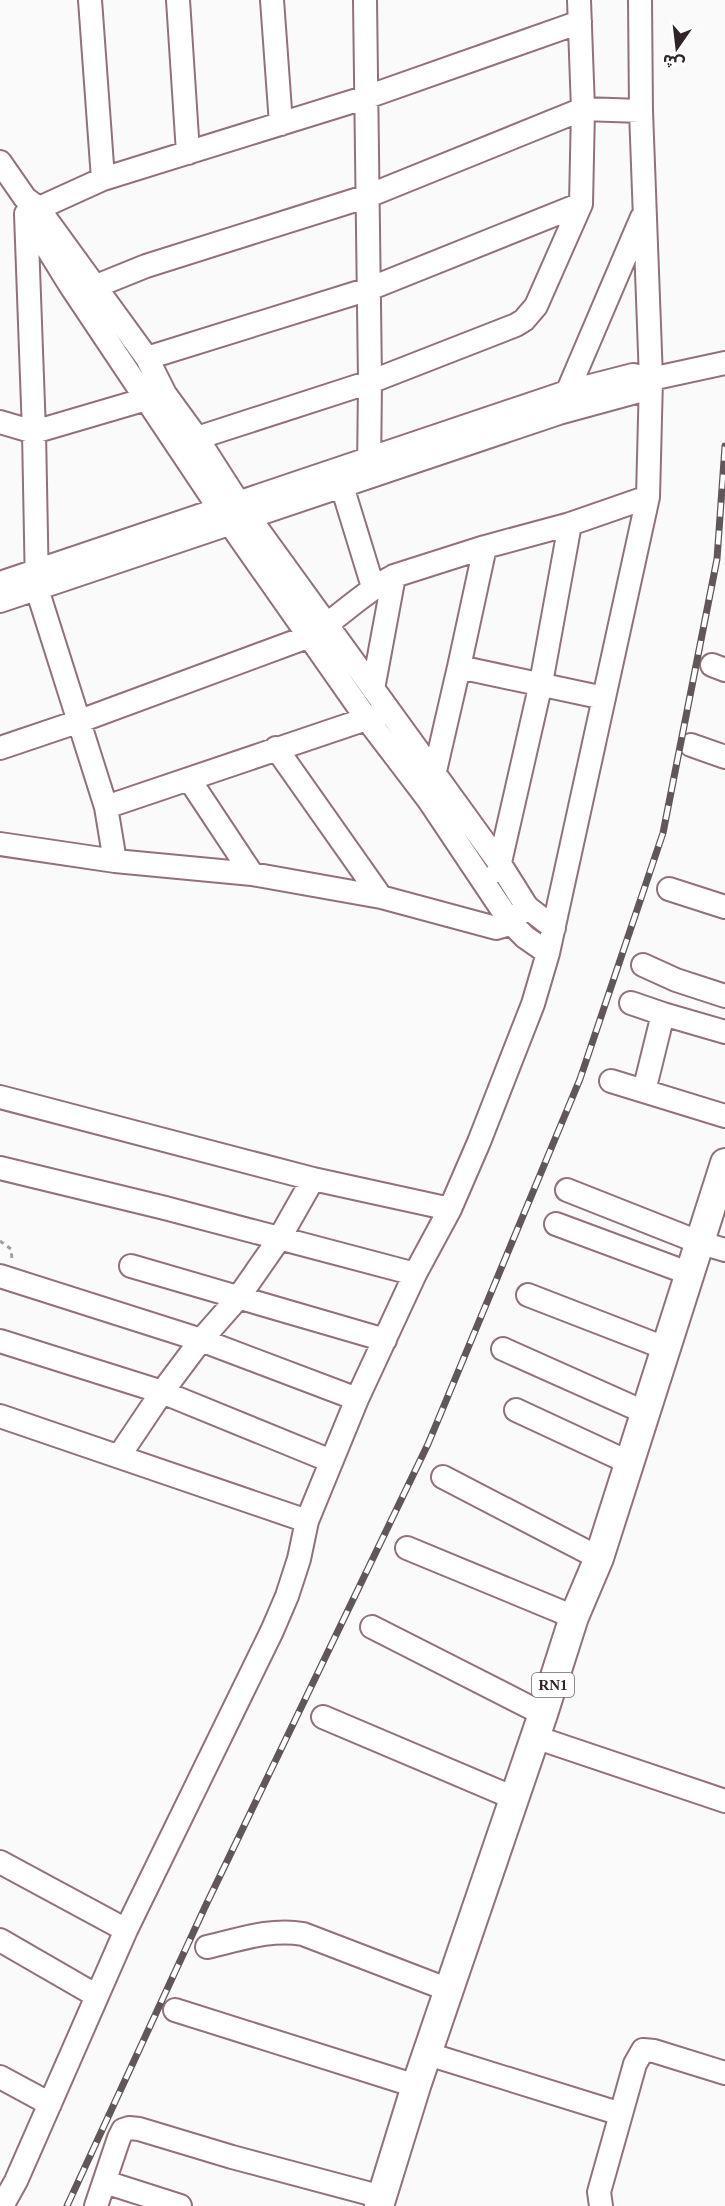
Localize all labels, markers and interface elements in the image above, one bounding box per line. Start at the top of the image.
north arrow [647,18,707,78]
text: ش [661,50,686,73]
road number: RN1 [532,1673,574,1697]

